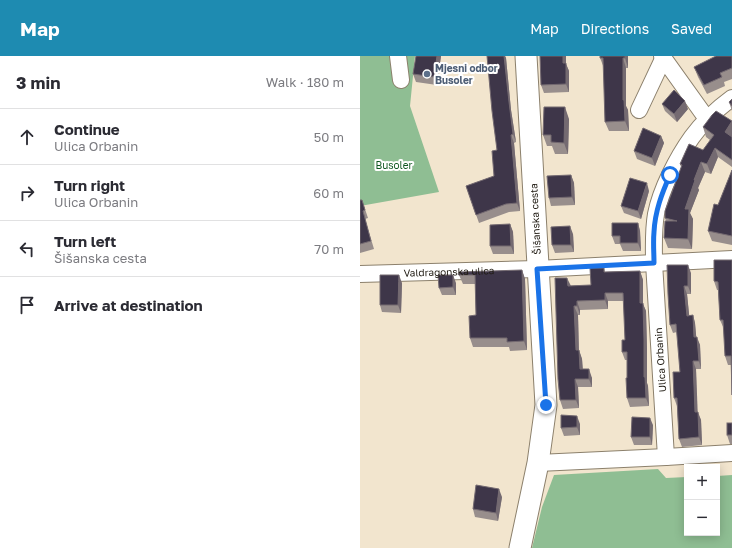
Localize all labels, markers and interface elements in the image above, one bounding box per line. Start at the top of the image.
text: Map [20,17,60,40]
text: Map [530,20,559,37]
text: Directions [581,20,649,37]
text: Saved [671,20,712,37]
place label: Mjesni odbor Busoler [435,62,498,86]
marker: Mjesni odbor Busoler [422,69,432,79]
text: 3 min [16,72,60,93]
text: Walk · 180 m [266,74,344,90]
text: Continue [54,120,120,138]
icon: ahead [16,126,38,148]
text: 50 m [314,129,344,145]
text: Ulica Orbanin [54,138,138,154]
park label: Busoler [376,159,413,171]
route start [661,166,679,184]
text: Turn right [54,176,125,194]
icon: right [16,182,38,204]
street label: Šišanska cesta [526,183,543,255]
text: 60 m [313,185,344,201]
text: Ulica Orbanin [54,194,138,210]
text: Turn left [54,232,116,250]
icon: left [16,238,38,260]
text: 70 m [314,241,344,257]
text: Šišanska cesta [54,250,147,266]
street label: Valdragonska ulica [403,264,495,279]
icon: arrive [16,294,38,316]
text: Arrive at destination [54,296,203,314]
street label: Ulica Orbanin [652,327,668,393]
route end [537,396,555,414]
map controls [684,464,720,536]
button: + [684,464,720,500]
button: − [684,500,720,536]

